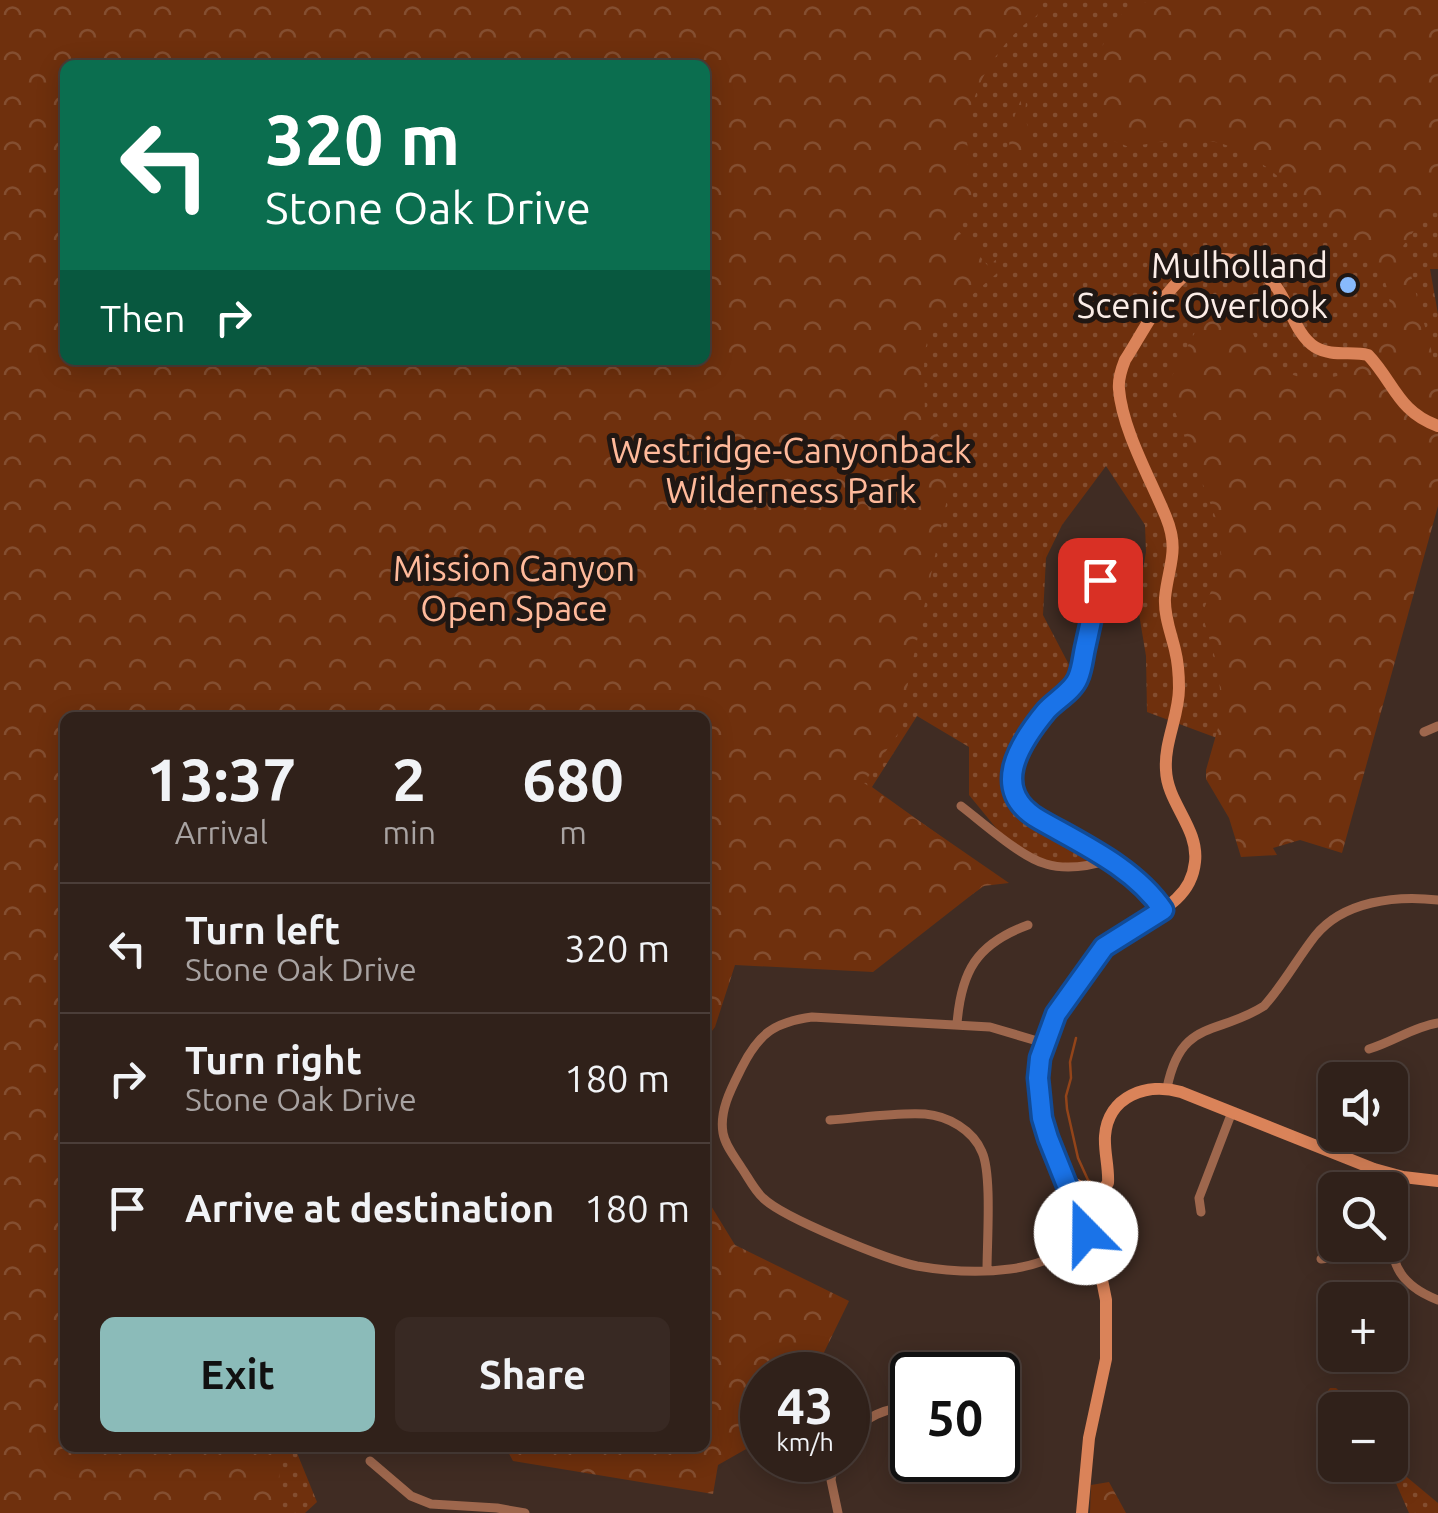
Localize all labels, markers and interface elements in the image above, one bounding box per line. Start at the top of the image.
icon: left [100,100,230,230]
text: 320 m [265,100,460,178]
text: Stone Oak Drive [265,182,591,233]
place label: Mulholland Scenic Overlook [1077,245,1328,325]
marker: Mulholland Scenic Overlook [1337,274,1359,296]
icon: right [206,290,261,345]
text: Then [100,297,186,339]
park label: Westridge-Canyonback Wilderness Park [611,430,972,510]
pin [1058,538,1143,623]
park label: Mission Canyon Open Space [393,548,635,628]
icon: arrive [1073,553,1128,608]
text: 13:37 [146,745,296,812]
text: 2 [392,745,426,812]
text: 680 [522,745,624,812]
text: Arrival [175,814,268,850]
text: min [382,814,436,850]
text: m [559,814,587,850]
text: Turn left [185,909,340,951]
icon: left [100,921,155,976]
text: 320 m [564,927,670,969]
text: Stone Oak Drive [185,951,417,987]
text: Turn right [185,1039,362,1081]
icon: right [100,1051,155,1106]
text: 180 m [564,1057,670,1099]
map controls [1318,1062,1408,1482]
button: sound [1318,1062,1408,1152]
text: Stone Oak Drive [185,1081,417,1117]
button: search [1318,1172,1408,1262]
icon: arrive [100,1181,155,1236]
position arrow [1034,1181,1138,1285]
text: Arrive at destination [185,1187,554,1229]
text: 180 m [584,1187,690,1229]
button: + [1318,1282,1408,1372]
button: Exit [100,1317,375,1432]
button: Share [395,1317,670,1432]
speed limit sign: 50 [890,1352,1020,1482]
text: 43 [777,1377,833,1433]
button: − [1318,1392,1408,1482]
text: km/h [776,1428,834,1456]

